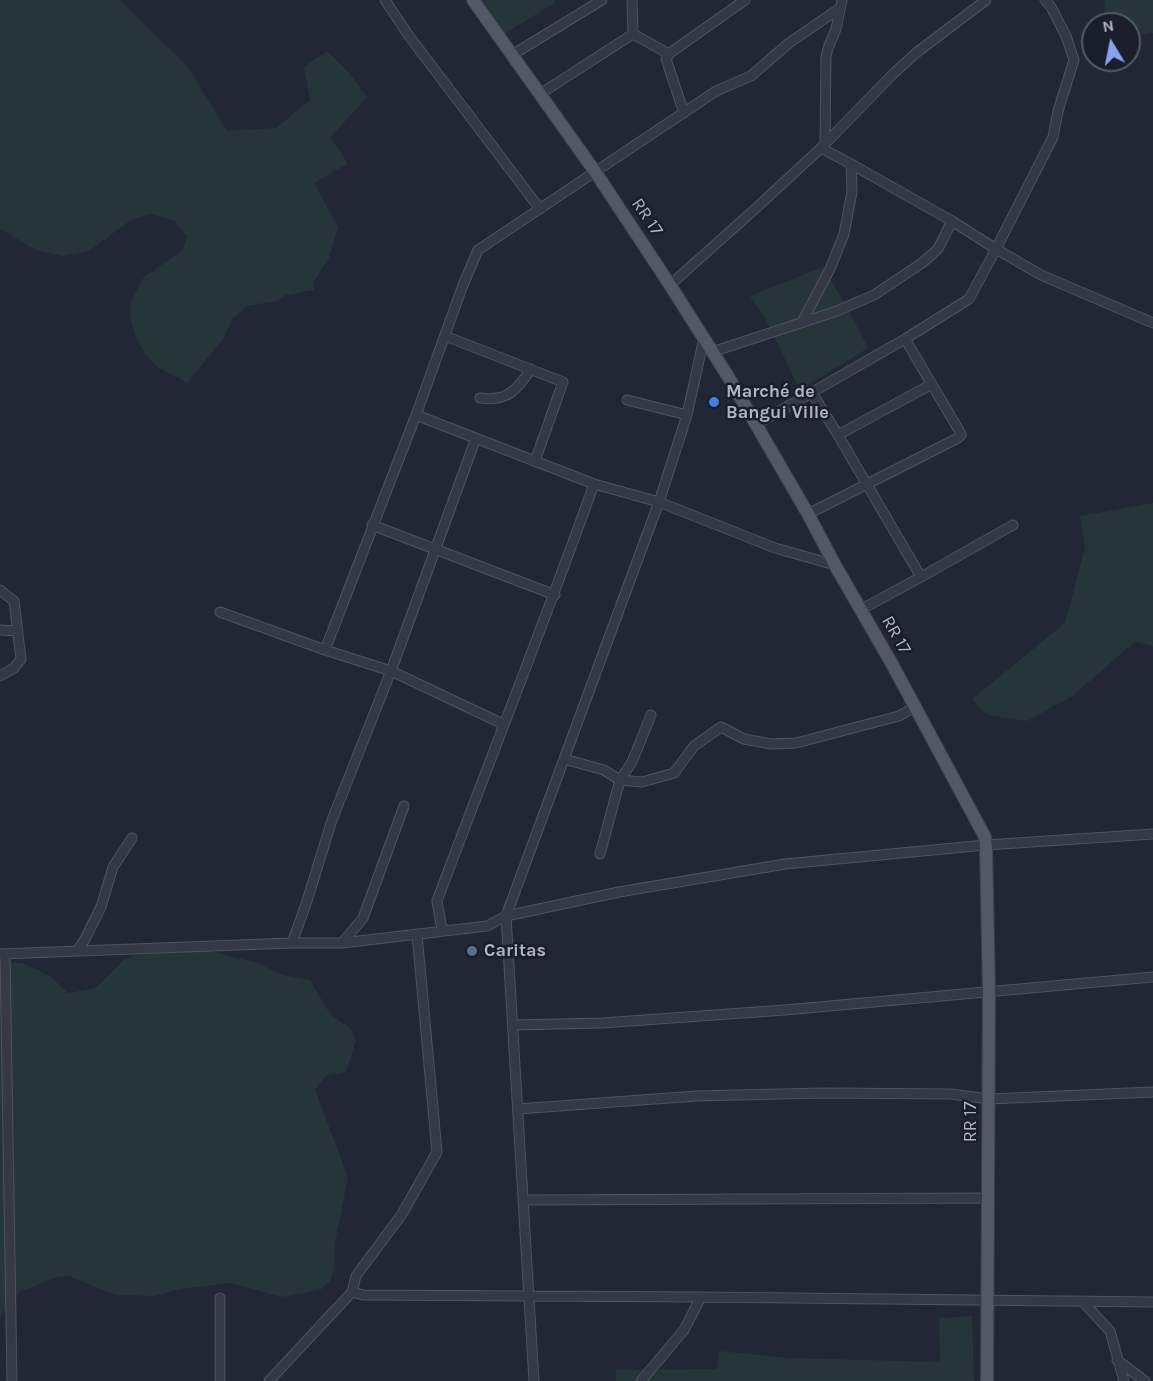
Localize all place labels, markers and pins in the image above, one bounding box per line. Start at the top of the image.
place label: Marché de Bangui Ville [726,381,829,424]
marker: Marché de Bangui Ville [707,395,721,409]
place label: Caritas [484,940,546,962]
marker: Caritas [465,944,479,958]

